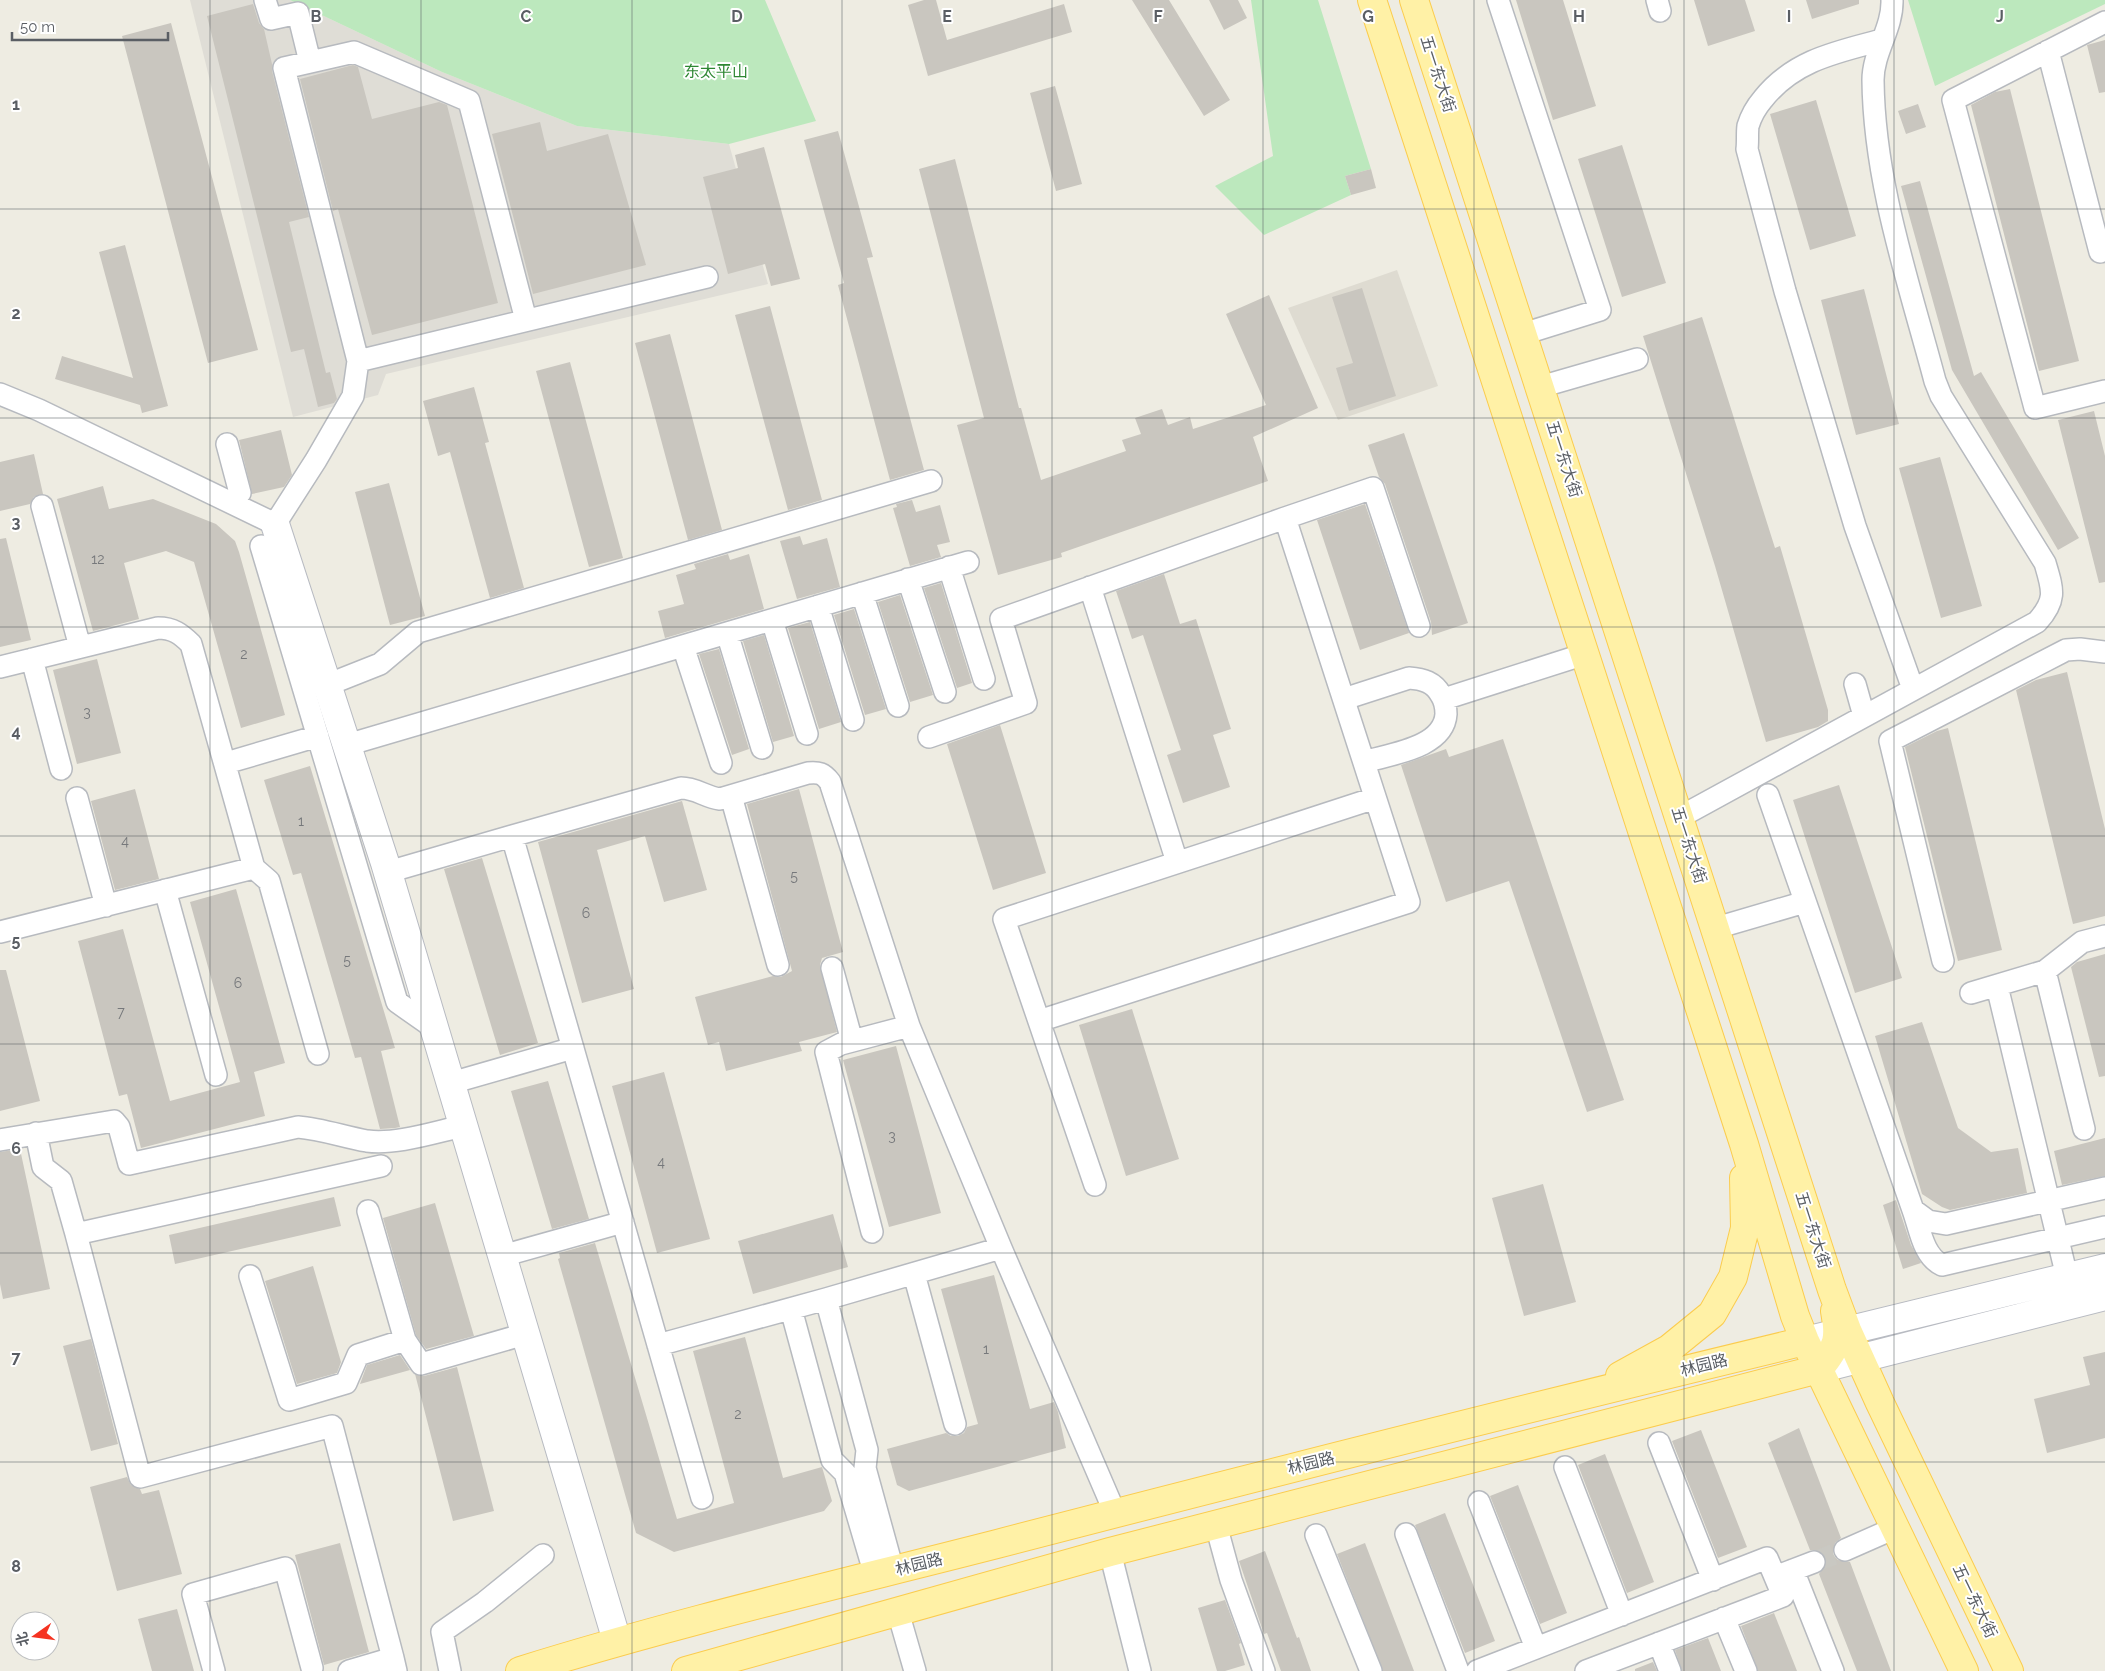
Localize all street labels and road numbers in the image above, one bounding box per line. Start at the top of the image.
street label: 五一东大街 [1417,33,1459,115]
street label: 五一东大街 [1543,418,1585,500]
street label: 五一东大街 [1668,804,1710,886]
street label: 五一东大街 [1792,1189,1834,1271]
street label: 林园路 [1678,1350,1730,1380]
street label: 林园路 [1285,1448,1337,1478]
street label: 林园路 [893,1549,945,1579]
street label: 五一东大街 [1949,1561,2001,1641]

